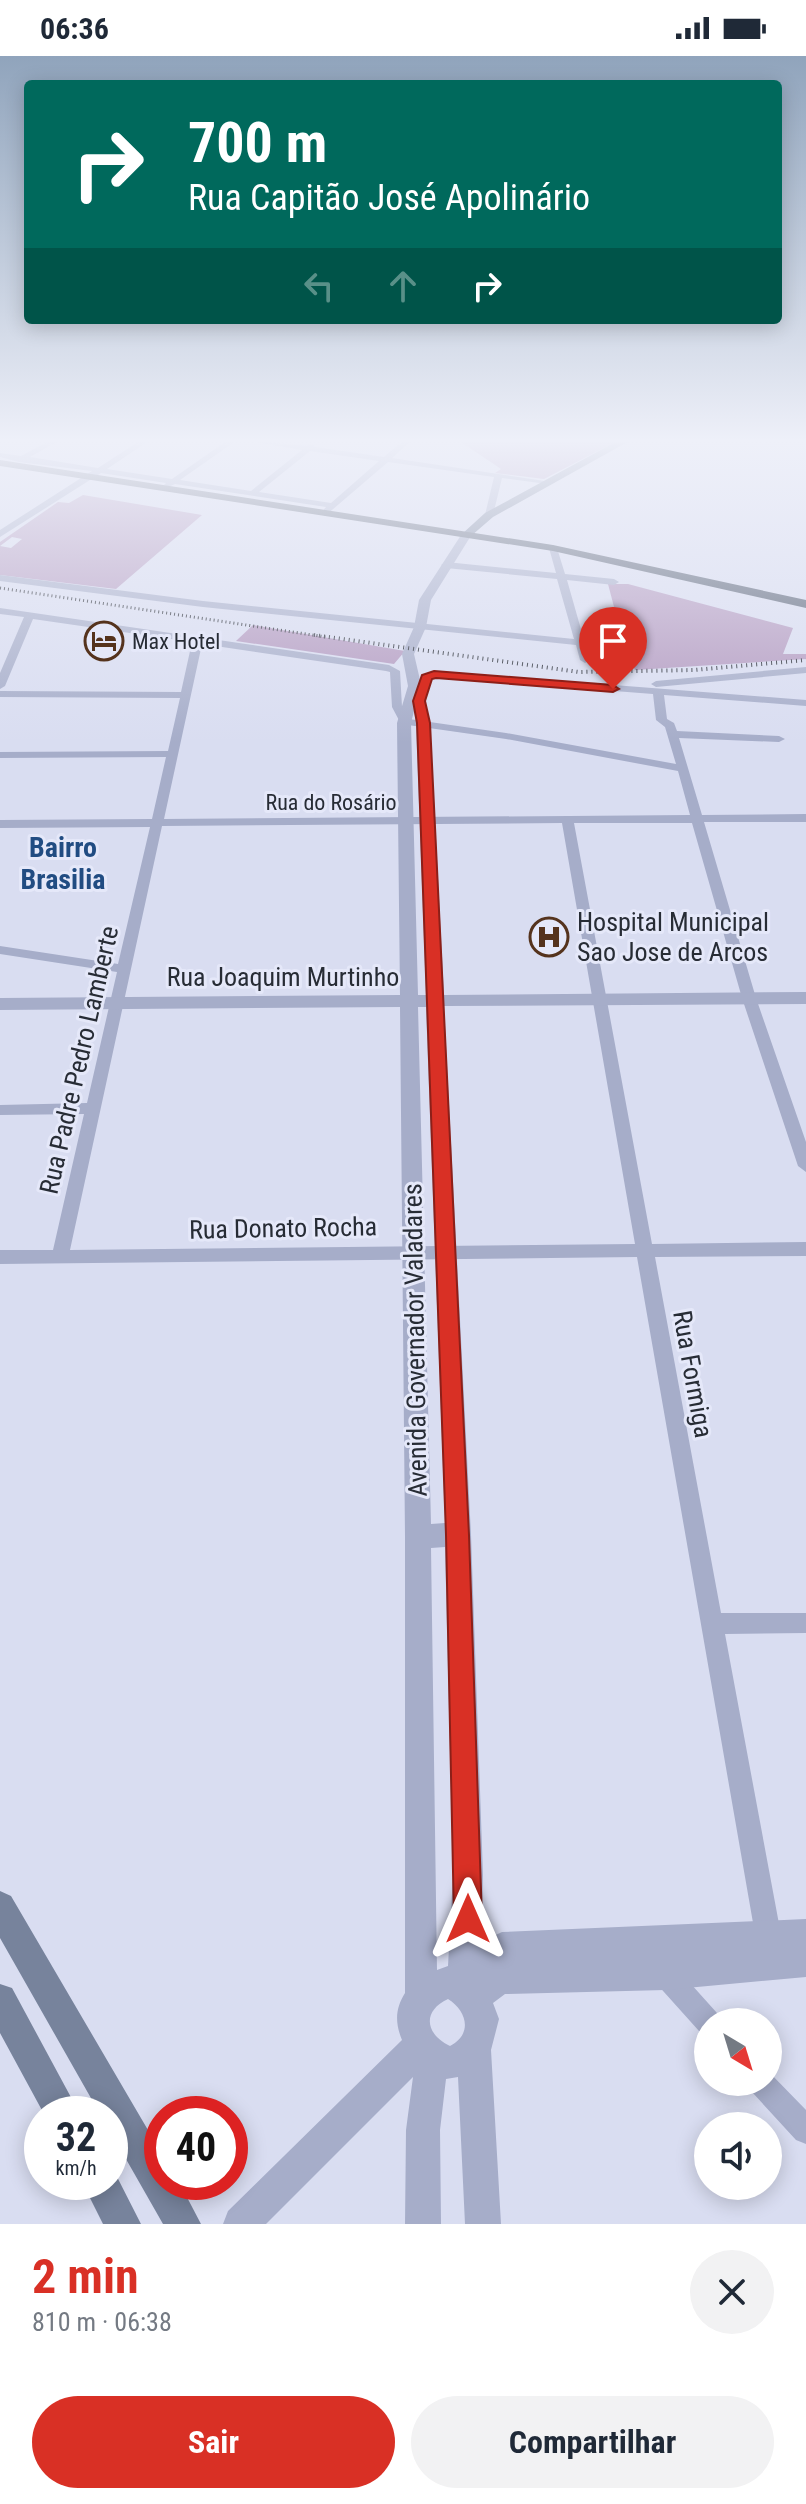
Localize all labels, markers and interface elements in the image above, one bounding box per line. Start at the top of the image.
text: 06:36 [40,11,109,46]
text: 700 m [188,110,327,176]
icon: right [56,112,160,216]
text: Rua Capitão José Apolinário [188,177,590,219]
icon: left [297,264,341,308]
icon: ahead [381,264,425,308]
icon: right [465,264,509,308]
pin [579,607,647,689]
icon: arrive [591,619,635,663]
hotel icon: Max Hotel [83,620,125,662]
place label: Max Hotel [132,629,220,654]
street label: Rua do Rosário [266,790,397,815]
district label: Bairro Brasilia [21,831,105,896]
place label: Hospital Municipal Sao Jose de Arcos [577,907,769,967]
hospital icon: Hospital Municipal Sao Jose de Arcos [528,916,570,958]
street label: Rua Padre Pedro Lamberte [34,923,124,1197]
street label: Rua Joaquim Murtinho [167,962,399,992]
street label: Avenida Governador Valadares [397,1183,433,1497]
street label: Rua Donato Rocha [189,1211,377,1245]
street label: Rua Formiga [667,1308,719,1440]
position arrow [426,1877,510,1961]
north arrow [694,2008,782,2096]
map controls [694,2008,782,2200]
speed limit sign: 40 [144,2096,248,2200]
button: sound [694,2112,782,2200]
text: 32 [56,2114,96,2161]
text: km/h [55,2156,97,2180]
text: 2 min [32,2248,139,2305]
button: close [690,2250,774,2334]
text: 810 m · 06:38 [32,2307,172,2337]
button: Sair [32,2396,395,2488]
button: Compartilhar [411,2396,774,2488]

